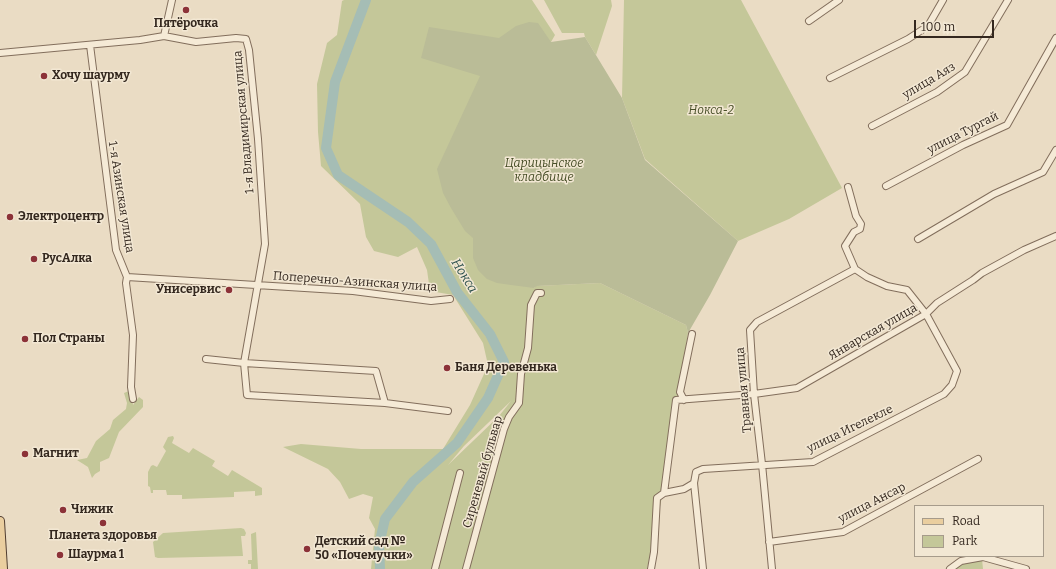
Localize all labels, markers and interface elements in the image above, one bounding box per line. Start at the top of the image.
marker: Пятёрочка [181,5,191,15]
scale bar [916,12,996,38]
place label: Пятёрочка [154,17,218,31]
text: 100 m [921,20,955,34]
street label: 1-я Владимирская улица [231,50,257,194]
street label: улица Аяз [900,60,958,102]
place label: Хочу шаурму [52,69,130,83]
marker: Хочу шаурму [39,71,49,81]
park label: Нокса-2 [688,104,734,118]
street label: улица Тургай [925,109,1001,157]
street label: 1-я Азинская улица [105,140,137,254]
park label: Царицынское кладбище [505,157,583,185]
place label: Электроцентр [18,210,104,224]
marker: Электроцентр [5,212,15,222]
place label: РусАлка [42,252,92,266]
marker: РусАлка [29,254,39,264]
water label: Нокса [447,256,481,296]
street label: Поперечно-Азинская улица [272,269,438,295]
place label: Унисервис [156,283,221,297]
marker: Унисервис [224,285,234,295]
street label: Январская улица [826,301,920,363]
place label: Пол Страны [33,332,105,346]
marker: Пол Страны [20,334,30,344]
street label: Травная улица [733,347,755,433]
place label: Баня Деревенька [455,361,557,375]
marker: Баня Деревенька [442,363,452,373]
street label: улица Игелекле [805,402,895,456]
street label: Сиреневый бульвар [460,414,506,530]
place label: Магнит [33,447,79,461]
marker: Магнит [20,449,30,459]
street label: улица Ансар [836,480,908,526]
place label: Чижик [71,503,113,517]
marker: Чижик [58,505,68,515]
legend [914,505,1044,557]
text: Road [952,514,980,528]
marker: Планета здоровья [98,518,108,528]
place label: Планета здоровья [49,529,157,543]
text: Park [952,534,977,548]
place label: Детский сад № 50 «Почемучки» [315,535,413,563]
marker: Детский сад № 50 «Почемучки» [302,544,312,554]
place label: Шаурма 1 [68,548,124,562]
marker: Шаурма 1 [55,550,65,560]

